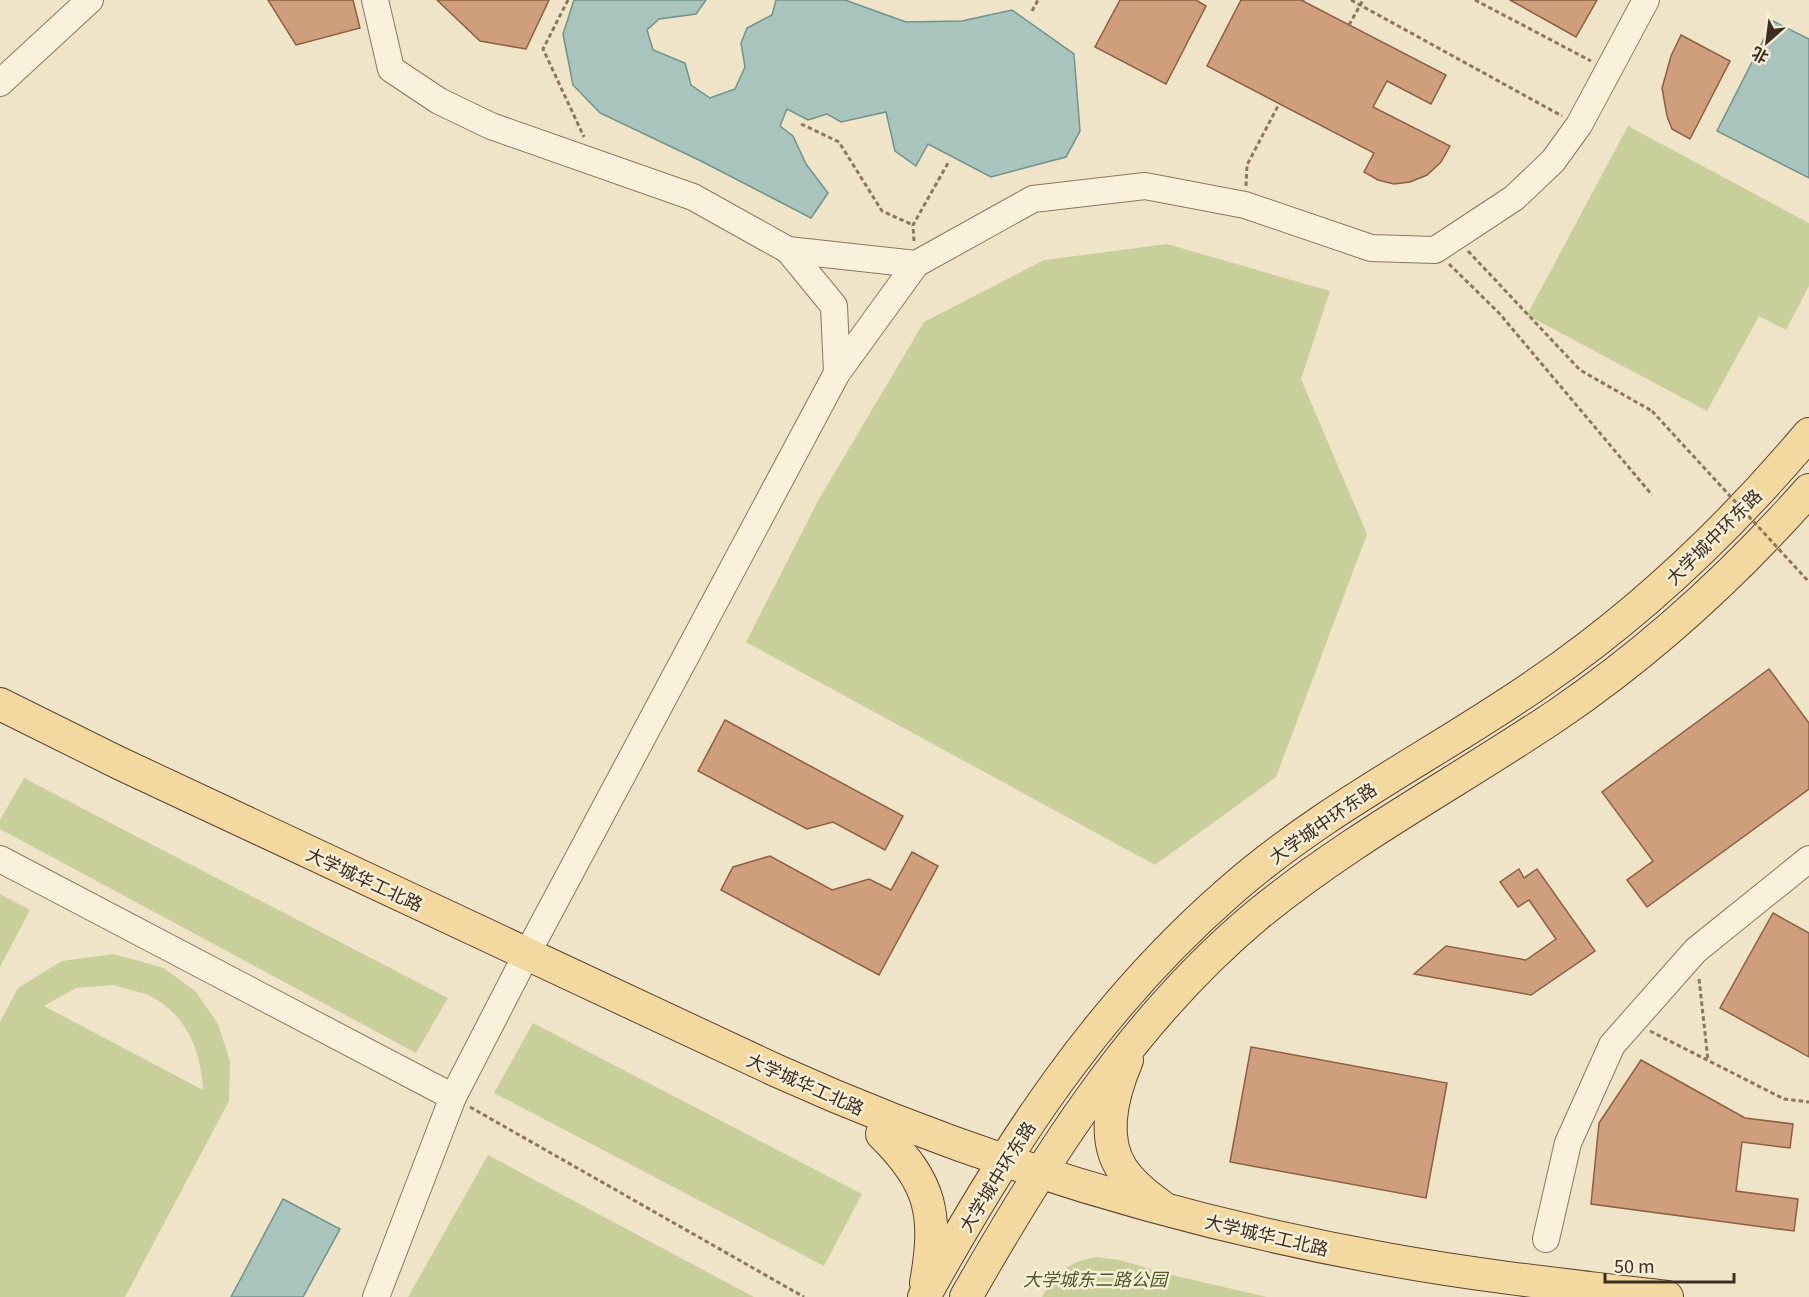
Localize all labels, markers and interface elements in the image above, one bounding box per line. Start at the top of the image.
north arrow [1737,12,1797,72]
text: 北 [1747,42,1772,70]
street label: 大学城中环东路 [1659,482,1767,590]
street label: 大学城中环东路 [1263,775,1381,869]
street label: 大学城华工北路 [302,840,428,916]
street label: 大学城华工北路 [743,1045,869,1121]
street label: 大学城中环东路 [952,1116,1040,1236]
street label: 大学城华工北路 [1203,1207,1331,1261]
scale bar [1605,1246,1734,1284]
text: 50 m [1614,1252,1655,1278]
park label: 大学城东二路公园 [1023,1265,1170,1291]

